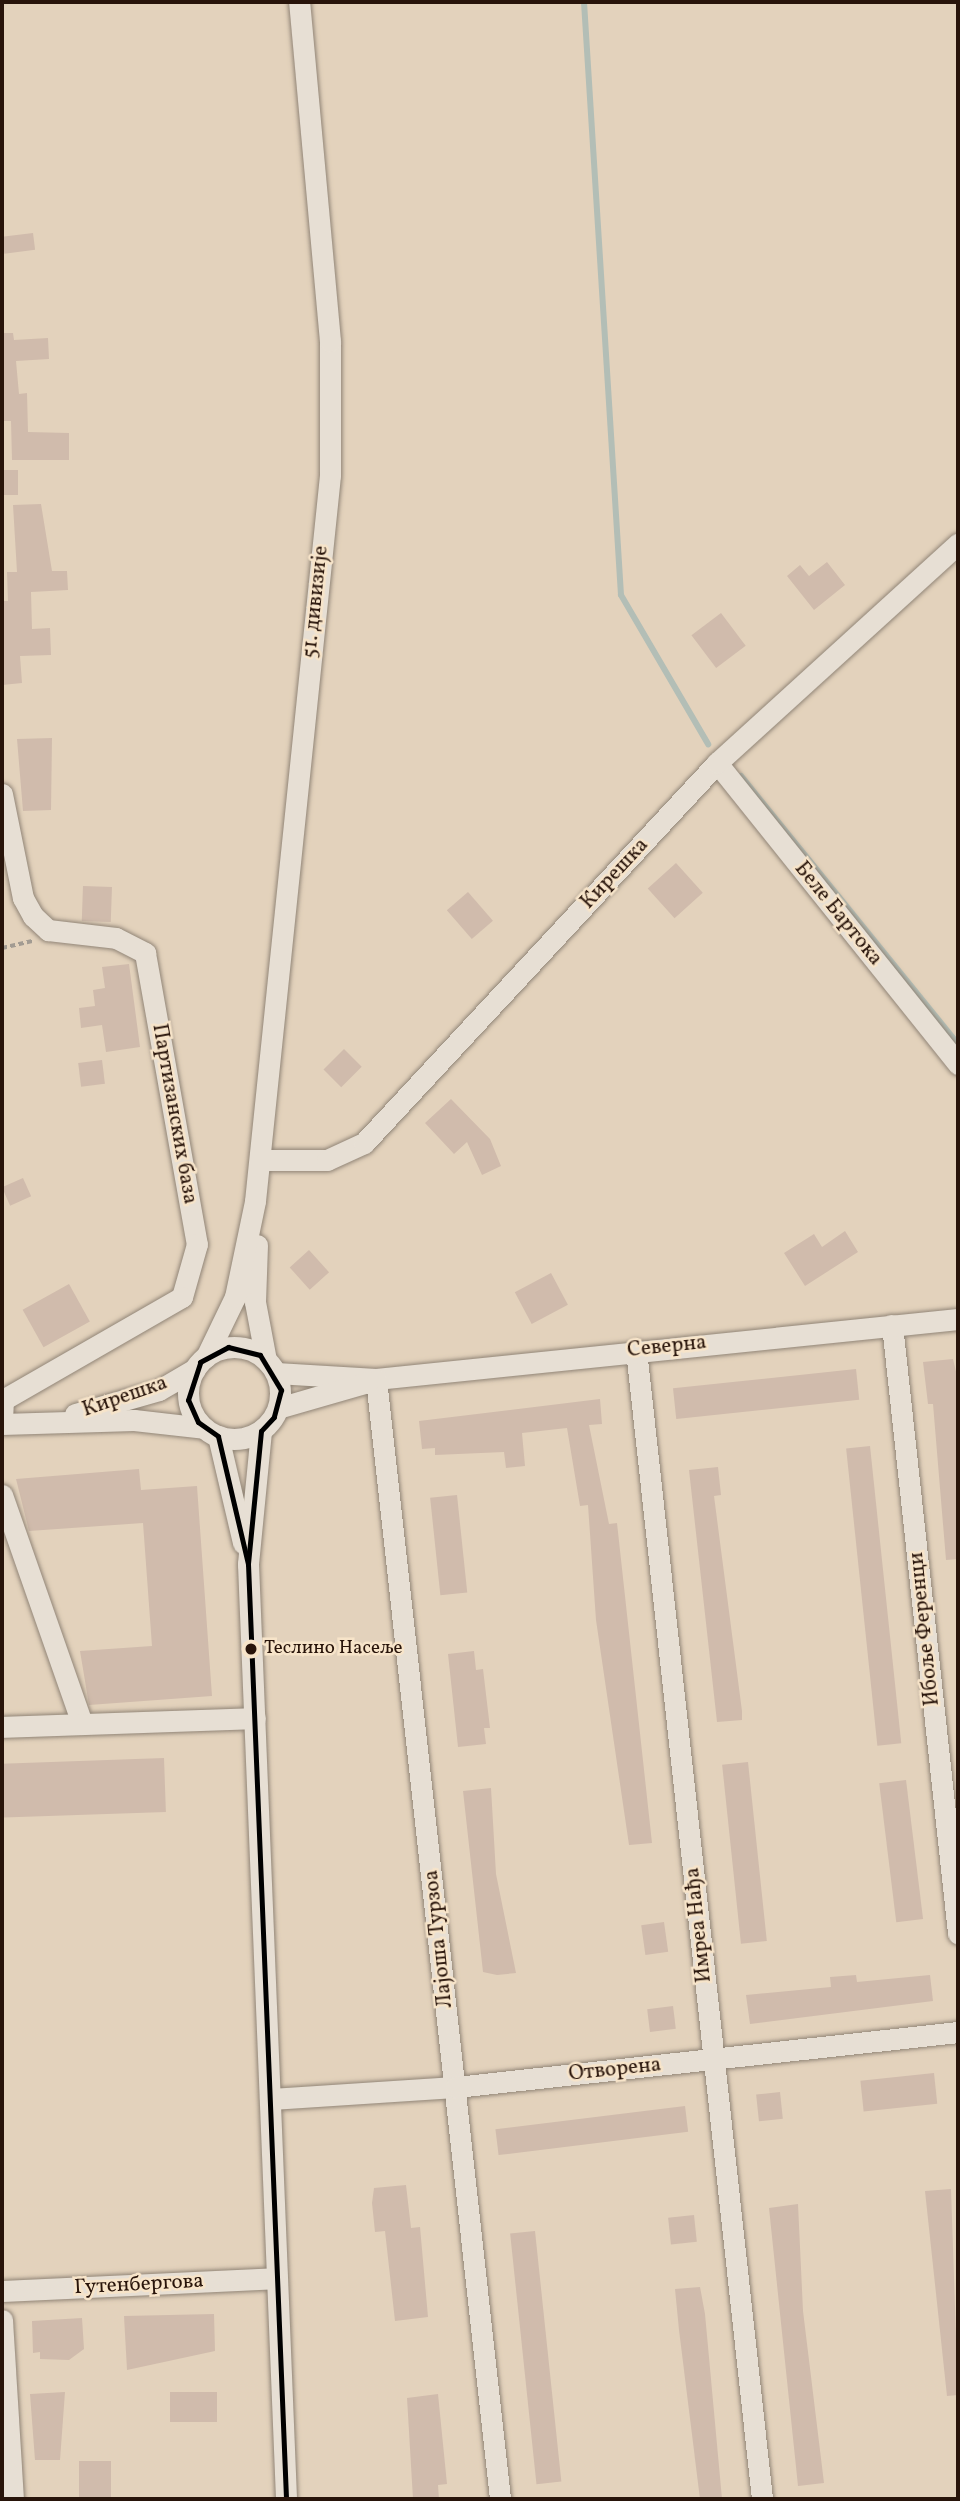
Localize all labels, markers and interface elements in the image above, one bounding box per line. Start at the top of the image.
street label: 51. дивизије [298,544,334,660]
street label: Кирешка [576,833,654,915]
street label: Беле Бартока [788,857,888,971]
street label: Партизанских база [146,1022,202,1206]
street label: Северна [626,1330,708,1364]
street label: Кирешка [79,1371,171,1423]
street label: Ибоље Ференци [904,1551,946,1707]
place label: Теслино Насеље [264,1638,402,1660]
marker: Теслино Насеље [244,1642,258,1656]
street label: Имреа Нађа [680,1866,718,1984]
street label: Лајоша Турзоа [419,1868,459,2010]
street label: Отворена [567,2053,663,2087]
street label: Гутенбергова [74,2269,204,2301]

